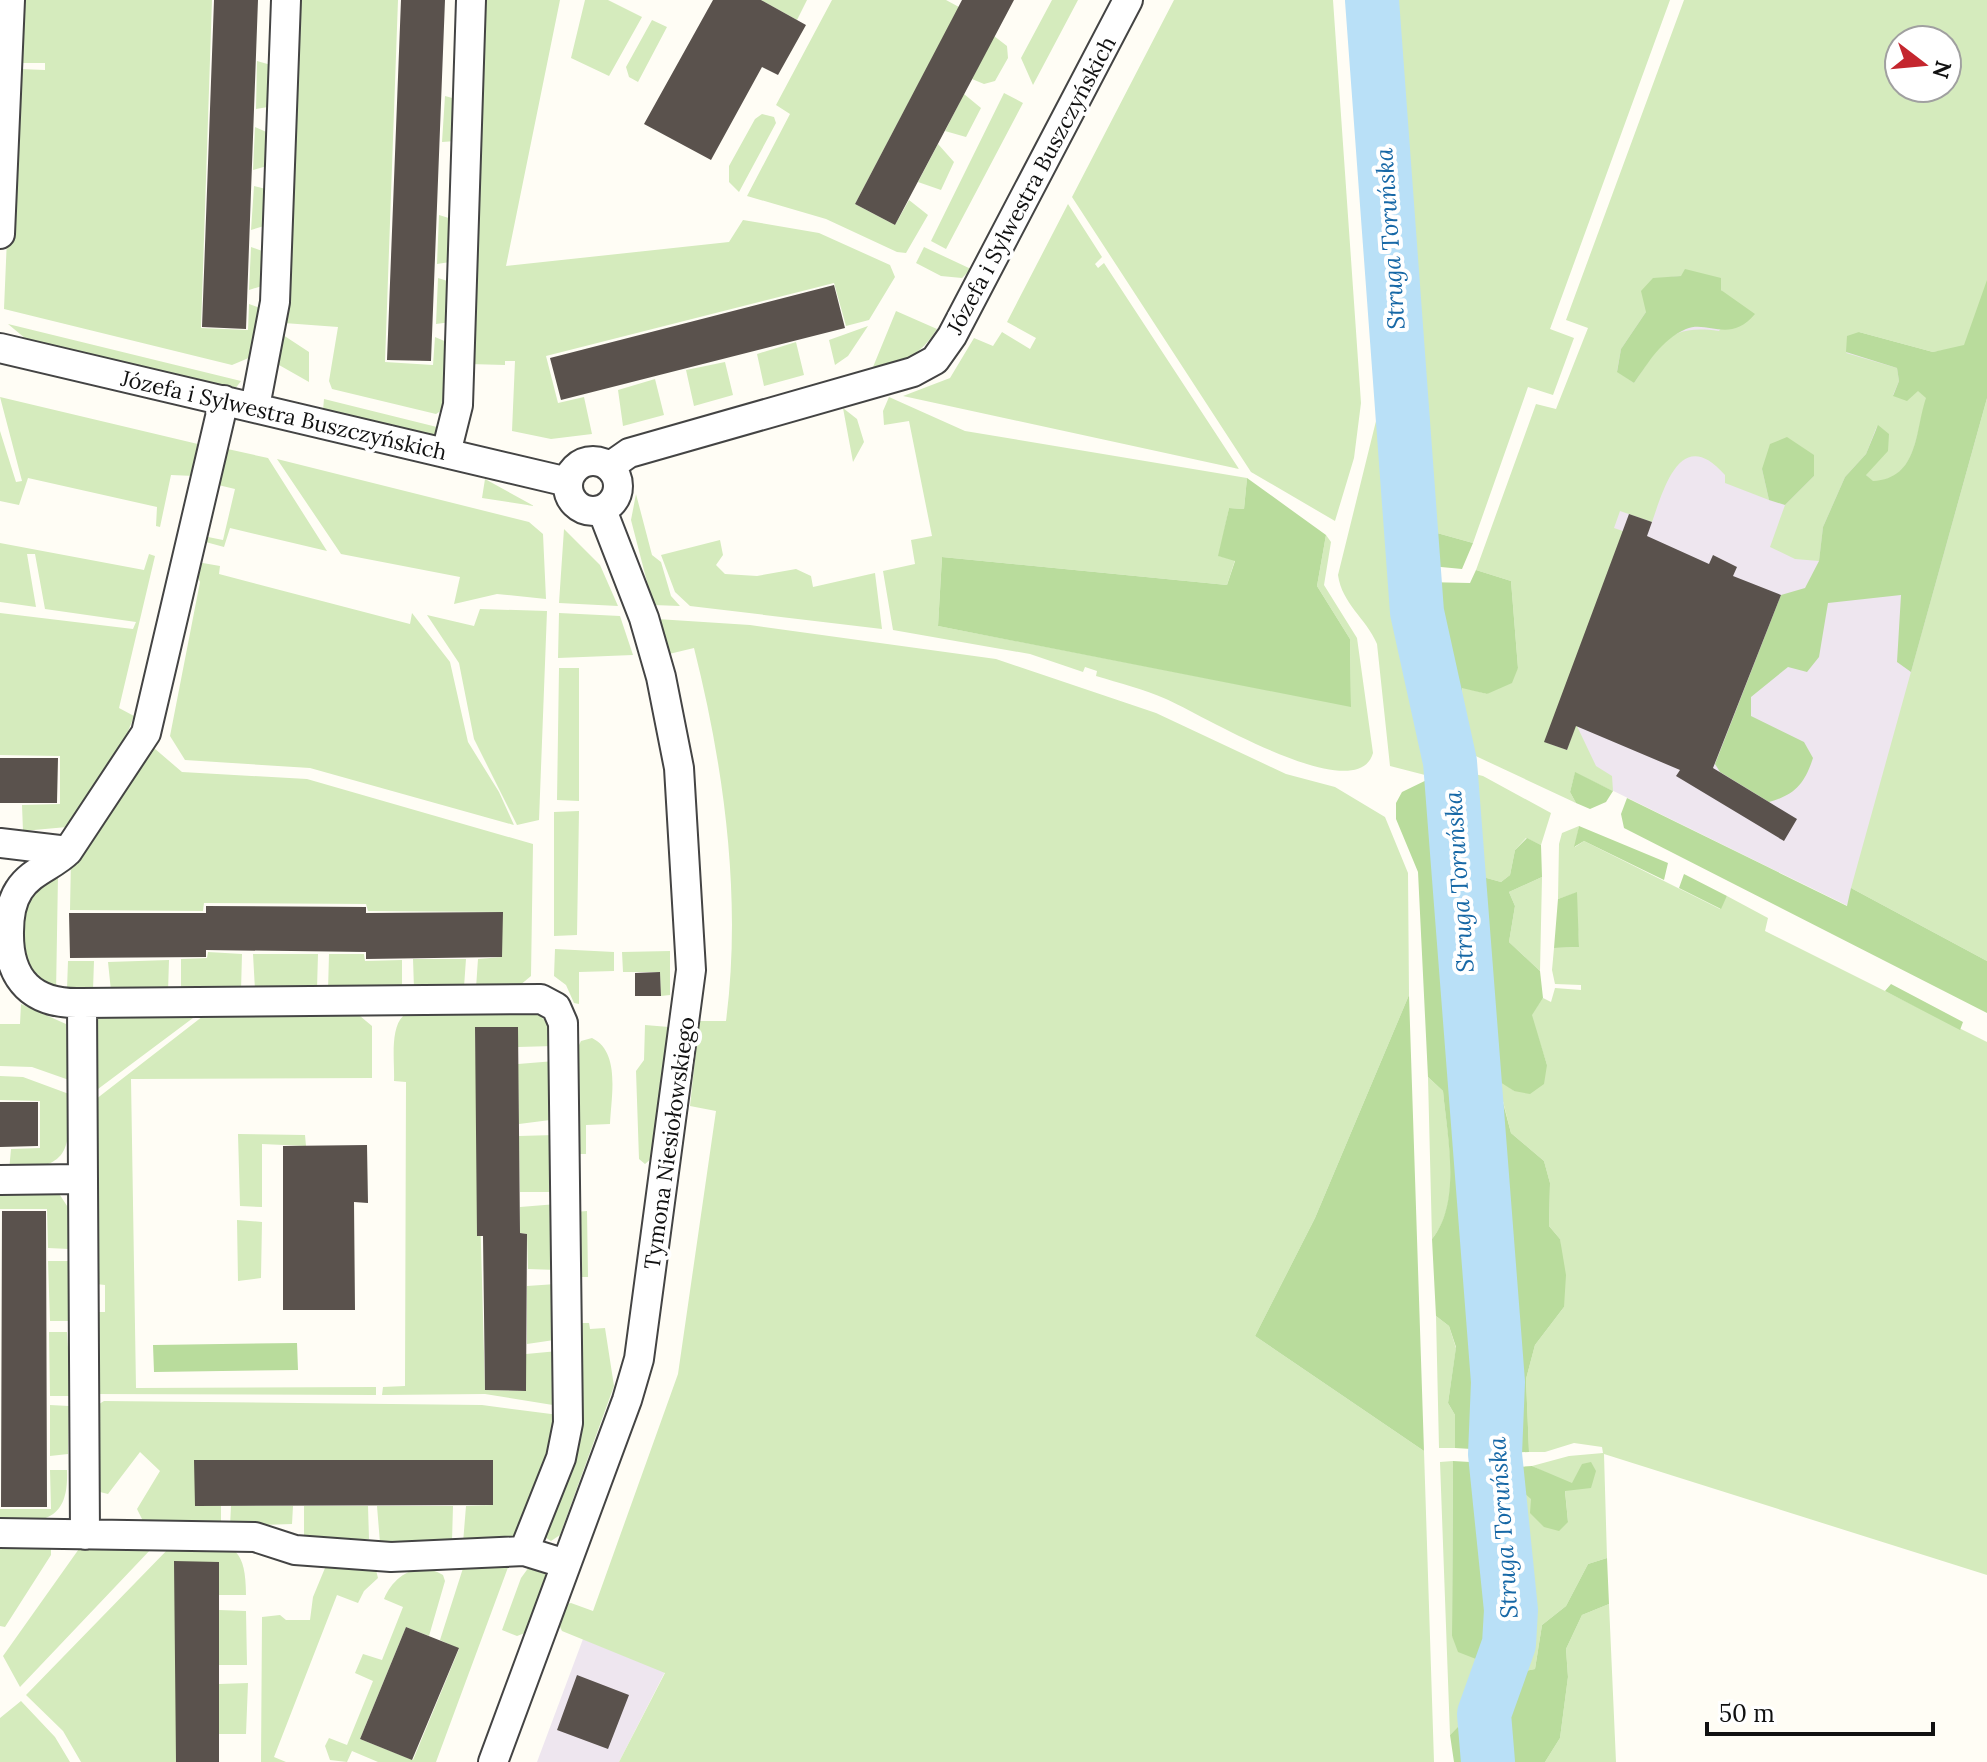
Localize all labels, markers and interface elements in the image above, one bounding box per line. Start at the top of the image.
north arrow [1883,24,1963,104]
street label: Józefa i Sylwestra Buszczyńskich [940,31,1122,340]
text: N [1926,57,1958,82]
water label: Struga Toruńska [1368,146,1412,331]
street label: Józefa i Sylwestra Buszczyńskich [117,364,450,466]
water label: Struga Toruńska [1437,789,1481,974]
street label: Tymona Niesiołowskiego [637,1015,701,1271]
water label: Struga Toruńska [1481,1435,1525,1620]
scale bar [1707,1686,1933,1736]
text: 50 m [1719,1698,1775,1729]

